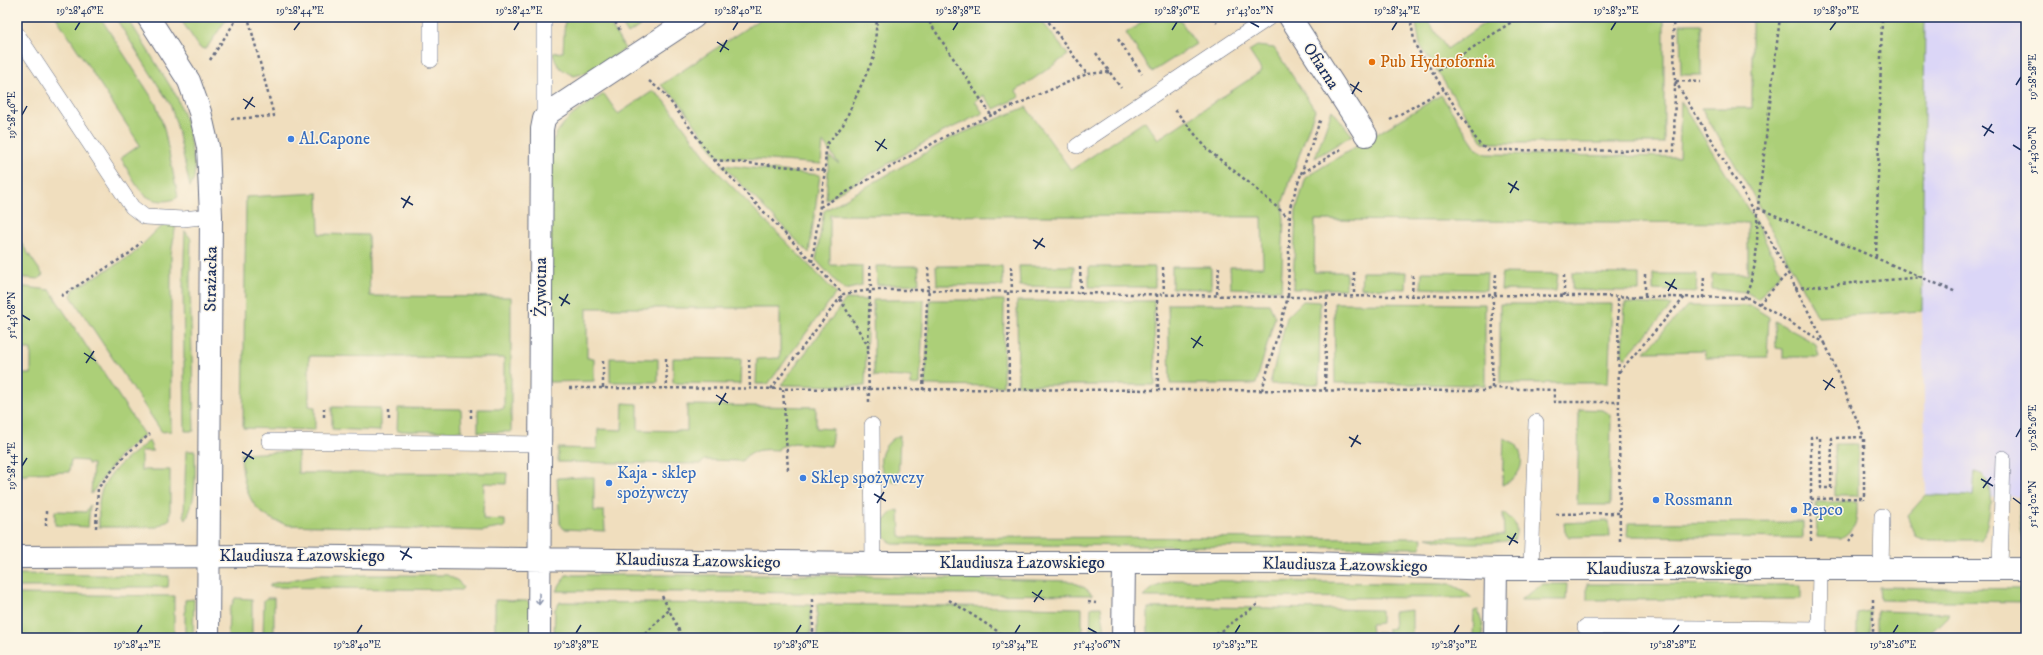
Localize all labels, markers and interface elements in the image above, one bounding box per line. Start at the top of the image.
text: 19°28'46"E [56,5,104,17]
text: 19°28'44"E [276,5,324,17]
text: 19°28'42"E [495,5,543,17]
text: 19°28'40"E [714,5,762,17]
text: 19°28'38"E [935,5,981,17]
text: 19°28'36"E [1154,5,1200,17]
text: 51°43'02"N [1226,5,1274,17]
text: 19°28'34"E [1374,5,1420,17]
text: 19°28'32"E [1594,5,1639,17]
text: 19°28'30"E [1813,5,1859,17]
street label: Ofiarna [1298,38,1345,94]
place label: Pub Hydrofornia [1380,51,1496,73]
text: 19°28'28"E [2027,54,2039,100]
marker: Pub Hydrofornia [1367,57,1377,67]
text: 19°28'46"E [6,91,18,139]
text: 51°43'00"N [2027,126,2039,174]
place label: Al.Capone [299,128,370,150]
marker: Al.Capone [286,134,296,144]
street label: Strażacka [199,245,223,312]
street label: Żywotna [530,257,552,317]
text: 51°43'08"N [6,291,18,339]
text: 19°28'26"E [2027,405,2039,451]
text: 19°28'44"E [6,442,18,490]
place label: Kaja - sklep spożywczy [617,462,696,504]
place label: Sklep spożywczy [811,467,925,489]
marker: Sklep spożywczy [798,473,808,483]
marker: Kaja - sklep spożywczy [604,478,614,488]
text: 51°43'02"N [2027,480,2039,528]
place label: Rossmann [1664,489,1733,511]
marker: Rossmann [1651,495,1661,505]
place label: Pepco [1802,499,1843,521]
marker: Pepco [1789,505,1799,515]
street label: Klaudiusza Łazowskiego [219,545,385,567]
street label: Klaudiusza Łazowskiego [615,549,781,573]
street label: Klaudiusza Łazowskiego [939,552,1105,574]
street label: Klaudiusza Łazowskiego [1262,553,1428,577]
street label: Klaudiusza Łazowskiego [1586,558,1752,580]
one-way arrow [535,592,543,605]
text: 19°28'42"E [113,639,161,651]
text: 19°28'40"E [333,639,381,651]
text: 19°28'38"E [553,639,599,651]
text: 19°28'36"E [773,639,819,651]
text: 19°28'34"E [992,639,1038,651]
text: 51°43'06"N [1073,639,1121,651]
text: 19°28'32"E [1213,639,1258,651]
text: 19°28'30"E [1431,639,1477,651]
text: 19°28'28"E [1650,639,1696,651]
text: 19°28'26"E [1870,639,1916,651]

